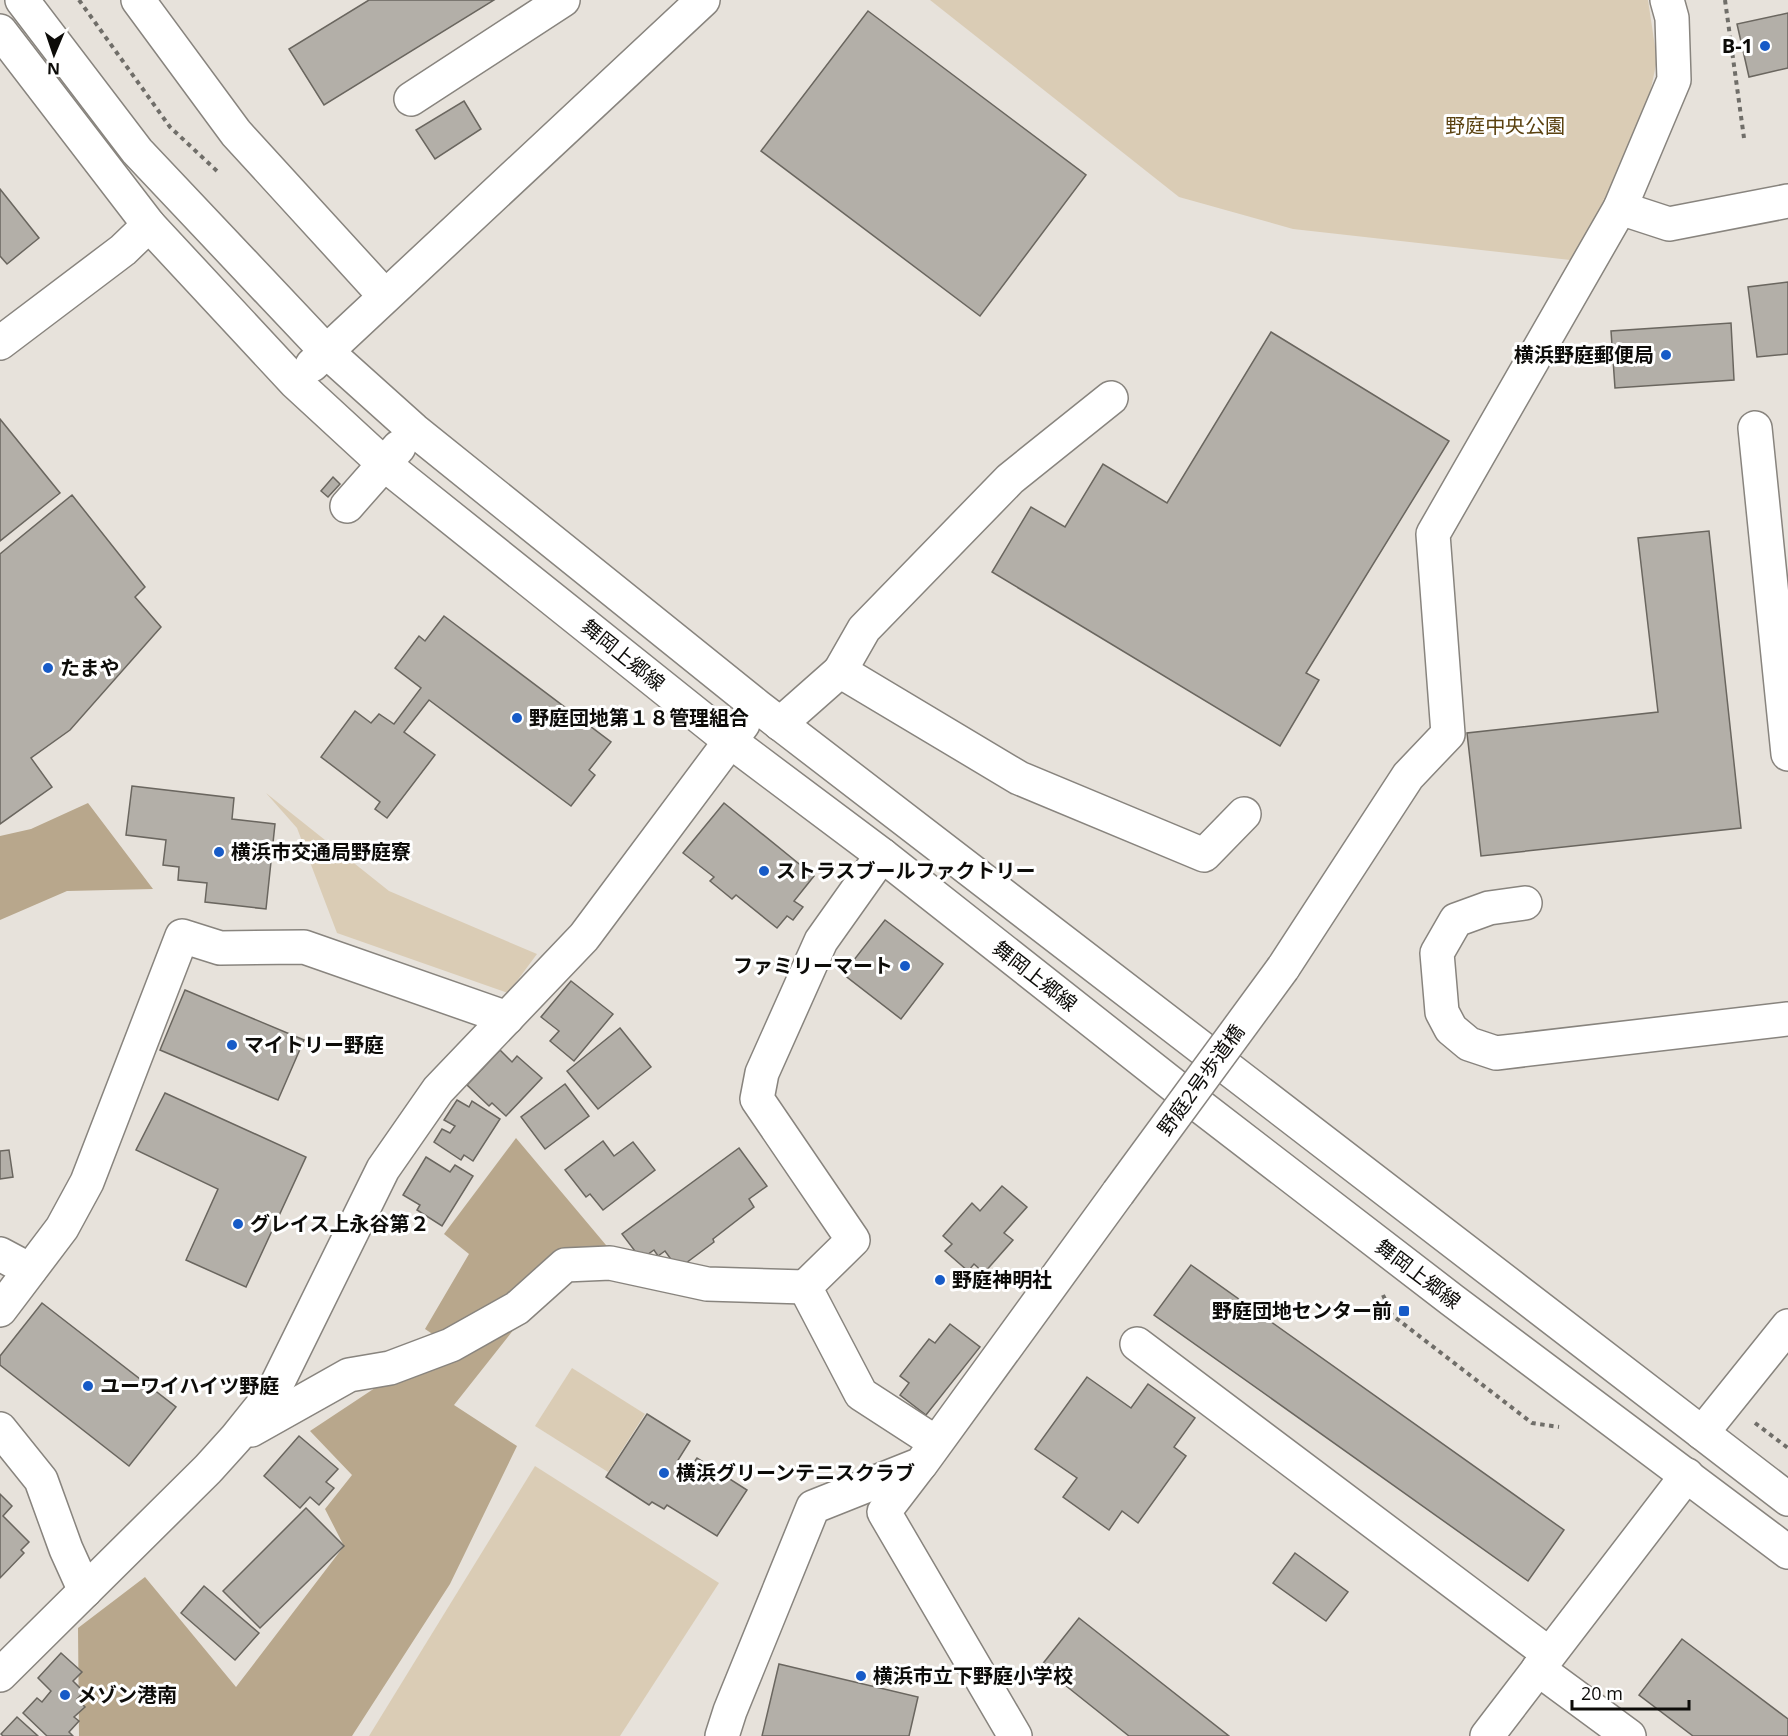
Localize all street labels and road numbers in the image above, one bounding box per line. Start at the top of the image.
street label: 舞岡上郷線 [576,613,671,697]
street label: 舞岡上郷線 [988,934,1083,1017]
street label: 野庭2号歩道橋 [1151,1019,1250,1141]
street label: 舞岡上郷線 [1370,1233,1466,1314]

